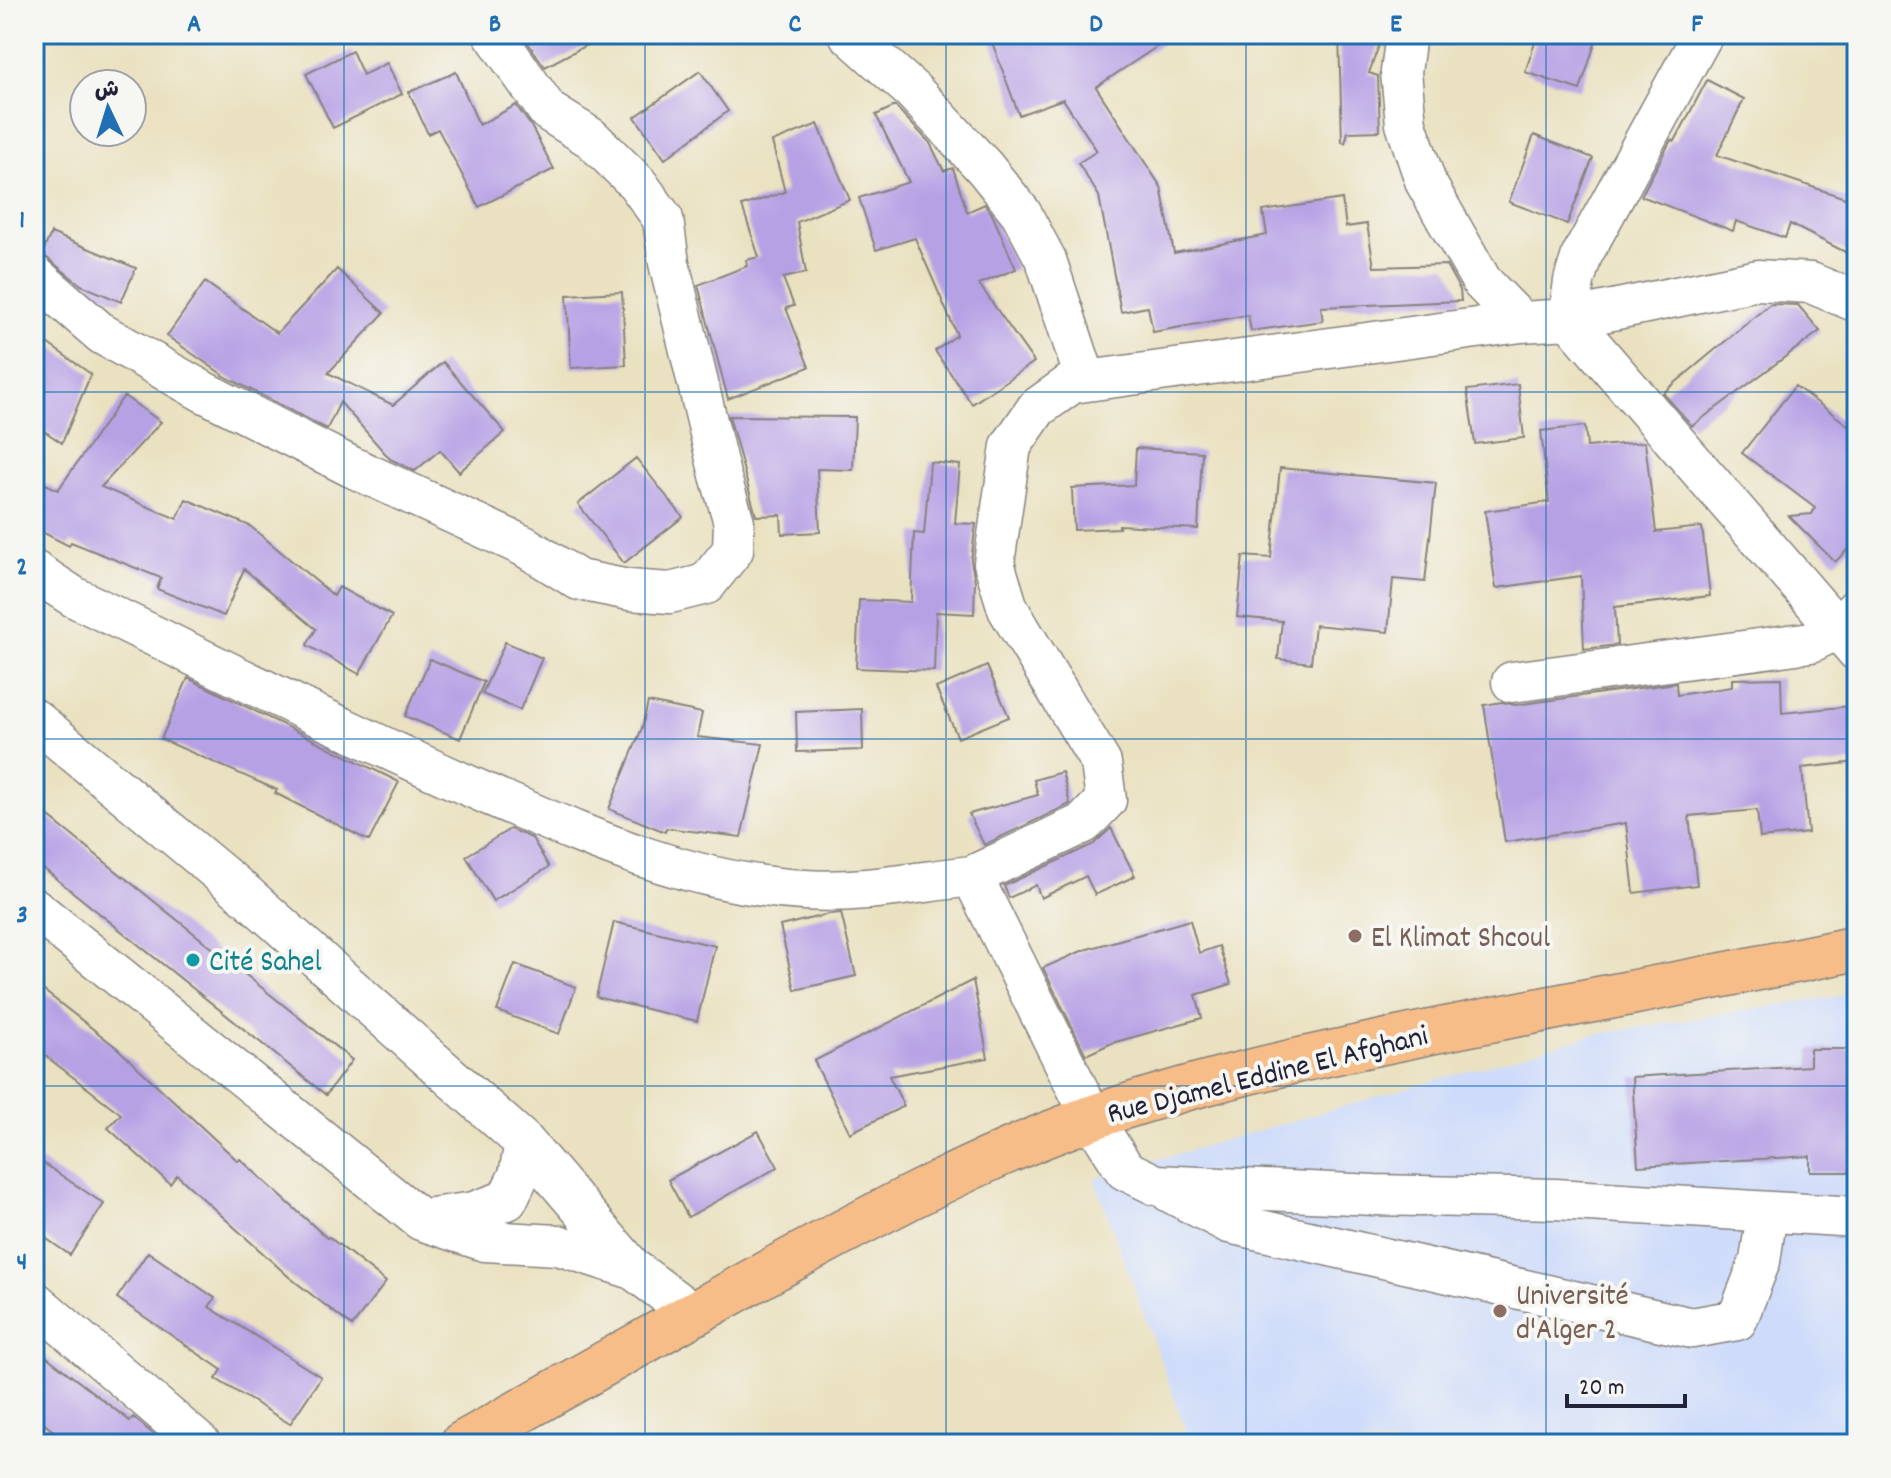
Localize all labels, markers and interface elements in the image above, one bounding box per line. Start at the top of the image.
text: A [187,7,201,44]
text: B [489,7,501,44]
text: C [789,7,802,44]
text: D [1089,7,1103,44]
text: E [1390,7,1402,44]
text: F [1691,7,1703,44]
north arrow [68,68,148,148]
text: ش [94,75,120,108]
text: 1 [19,203,25,240]
text: 2 [16,550,28,587]
text: 3 [16,898,28,935]
place label: El Klimat Shcoul [1371,919,1550,962]
marker: El Klimat Shcoul [1346,927,1364,945]
place label: Cité Sahel [209,943,322,986]
marker: Cité Sahel [184,951,202,969]
street label: Rue Djamel Eddine El Afghani [1103,1017,1433,1138]
text: 4 [17,1245,27,1282]
place label: Université d'Alger 2 [1516,1277,1629,1354]
marker: Université d'Alger 2 [1491,1302,1509,1320]
scale bar [1567,1358,1685,1408]
text: 20 m [1579,1372,1625,1406]

